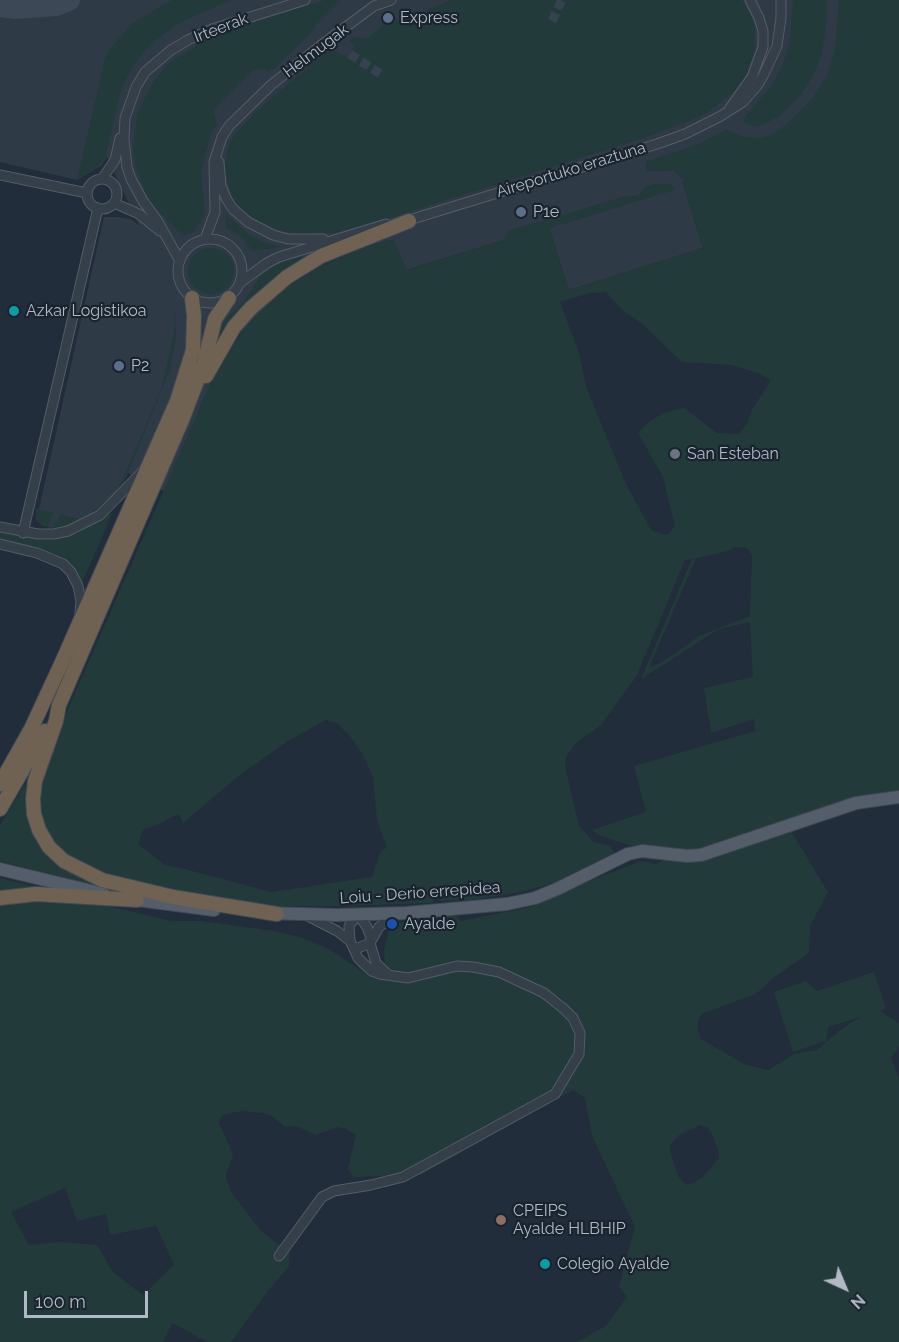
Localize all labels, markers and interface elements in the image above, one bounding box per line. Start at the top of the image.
place label: Express [400,8,458,28]
street label: Irteerak [191,9,251,47]
marker: Express [381,11,395,25]
street label: Helmugak [280,20,352,82]
street label: Aireportuko eraztuna [494,138,648,202]
place label: P1e [533,202,559,222]
marker: P1e [514,205,528,219]
place label: Azkar Logistikoa [26,301,146,321]
marker: Azkar Logistikoa [7,304,21,318]
place label: P2 [131,356,149,376]
marker: P2 [112,359,126,373]
place label: San Esteban [687,444,779,464]
marker: San Esteban [668,447,682,461]
street label: Loiu - Derio errepidea [339,878,501,908]
place label: Ayalde [404,914,455,934]
marker: Ayalde [385,917,399,931]
place label: CPEIPS Ayalde HLBHIP [513,1201,626,1239]
marker: CPEIPS Ayalde HLBHIP [494,1213,508,1227]
place label: Colegio Ayalde [557,1254,669,1274]
marker: Colegio Ayalde [538,1257,552,1271]
north arrow [815,1258,875,1318]
scale bar [27,1279,152,1317]
text: N [847,1290,869,1312]
text: 100 m [35,1291,86,1312]

